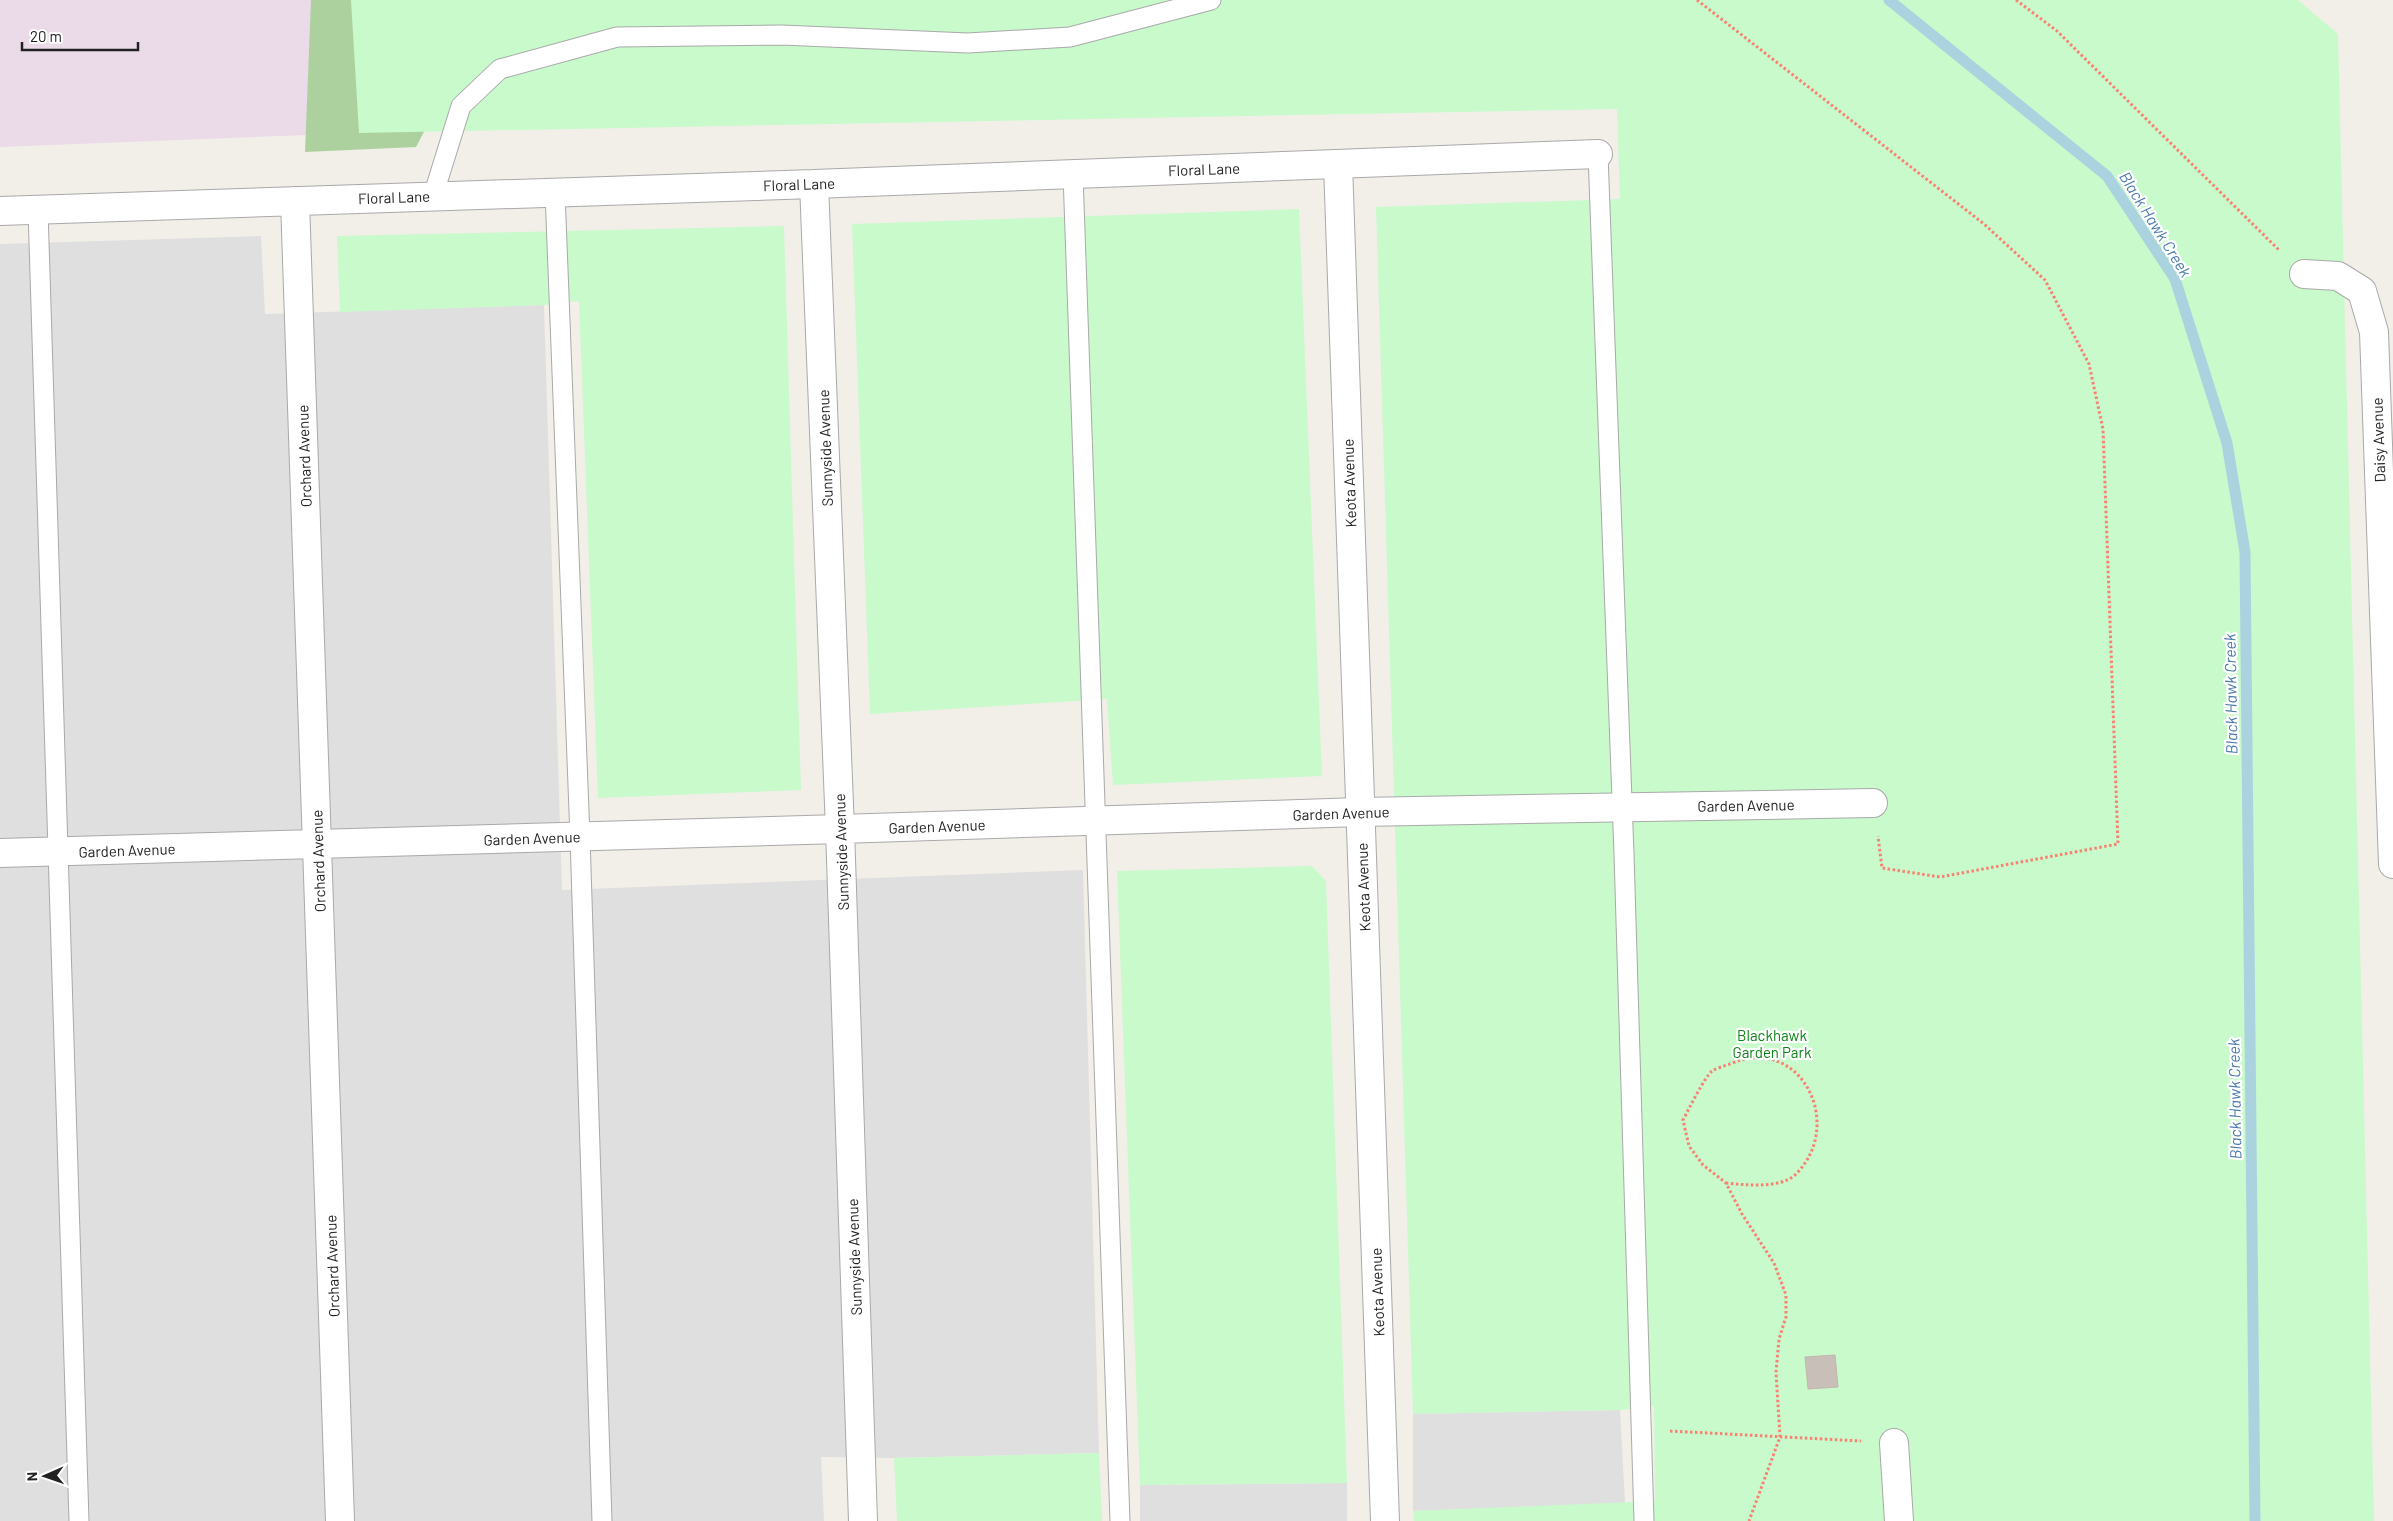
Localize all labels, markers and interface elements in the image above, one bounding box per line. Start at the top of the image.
scale bar [22,20,139,52]
text: 20 m [30,27,62,45]
street label: Floral Lane [1168,159,1240,179]
water label: Black Hawk Creek [2116,168,2196,280]
street label: Floral Lane [763,174,835,194]
street label: Floral Lane [358,187,430,207]
street label: Sunnyside Avenue [814,389,836,507]
street label: Daisy Avenue [2368,397,2388,483]
street label: Orchard Avenue [293,404,315,508]
street label: Keota Avenue [1338,438,1360,528]
water label: Black Hawk Creek [2219,633,2241,755]
street label: Sunnyside Avenue [830,793,852,911]
street label: Garden Avenue [1697,795,1795,815]
street label: Garden Avenue [1292,802,1390,824]
street label: Orchard Avenue [307,809,329,913]
street label: Garden Avenue [888,815,986,837]
street label: Garden Avenue [483,827,581,849]
street label: Garden Avenue [78,839,176,861]
street label: Keota Avenue [1352,842,1374,932]
park label: Blackhawk Garden Park [1733,1026,1812,1061]
water label: Black Hawk Creek [2223,1038,2245,1160]
street label: Sunnyside Avenue [843,1198,865,1316]
street label: Orchard Avenue [321,1214,343,1318]
street label: Keota Avenue [1366,1247,1388,1337]
north arrow [20,1451,70,1501]
text: N [23,1472,40,1481]

